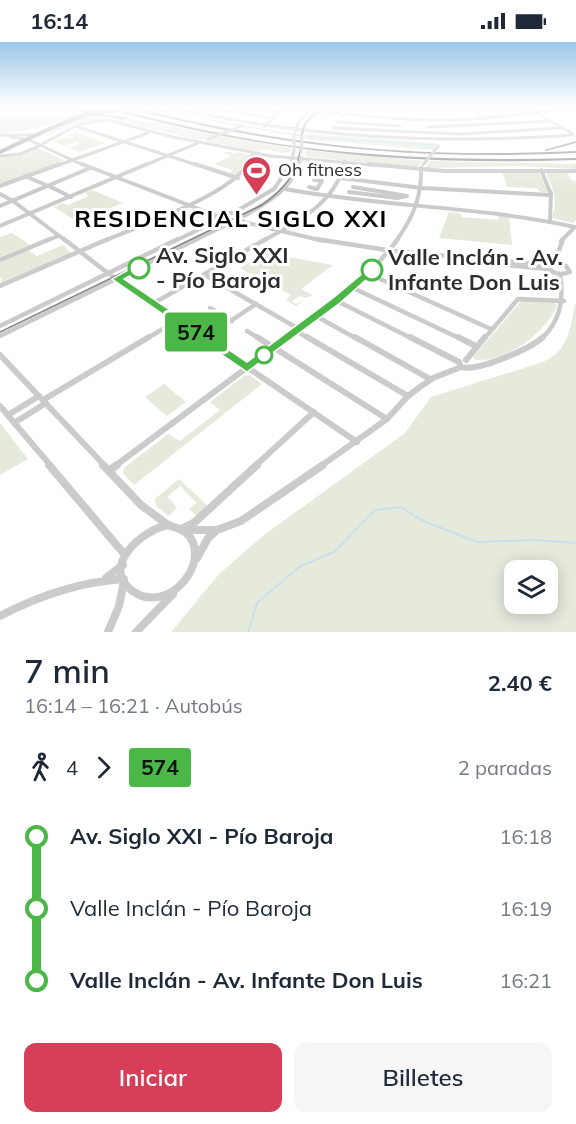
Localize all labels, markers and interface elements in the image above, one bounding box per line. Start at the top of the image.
text: 16:14 [30,7,88,35]
sports icon: Oh fitness [241,154,273,196]
place label: Oh fitness [278,158,362,181]
district label: RESIDENCIAL SIGLO XXI [74,203,388,233]
place label: Av. Siglo XXI - Pío Baroja [156,241,288,294]
place label: Valle Inclán - Av. Infante Don Luis [387,243,563,296]
marker: Av. Siglo XXI - Pío Baroja [128,257,150,279]
marker: Valle Inclán - Av. Infante Don Luis [361,259,383,281]
line badge: 574 [162,312,230,352]
text: 574 [177,319,215,345]
unlabelled marker [255,346,273,364]
map controls [504,560,558,614]
button: layers [504,560,558,614]
text: 7 min [24,650,110,691]
text: 2.40 € [488,669,552,697]
text: 16:14 – 16:21 · Autobús [24,693,243,718]
icon: walk [24,751,57,784]
icon: forward [87,751,120,784]
text: 574 [141,754,179,780]
text: 4 [66,755,78,780]
text: 2 paradas [458,755,552,780]
text: Av. Siglo XXI - Pío Baroja [70,822,333,850]
text: 16:18 [499,824,552,849]
text: Valle Inclán - Pío Baroja [70,894,312,922]
text: 16:19 [499,896,552,921]
text: Valle Inclán - Av. Infante Don Luis [70,966,423,994]
text: 16:21 [499,968,552,993]
button: Iniciar [24,1043,282,1112]
button: Billetes [294,1043,552,1112]

